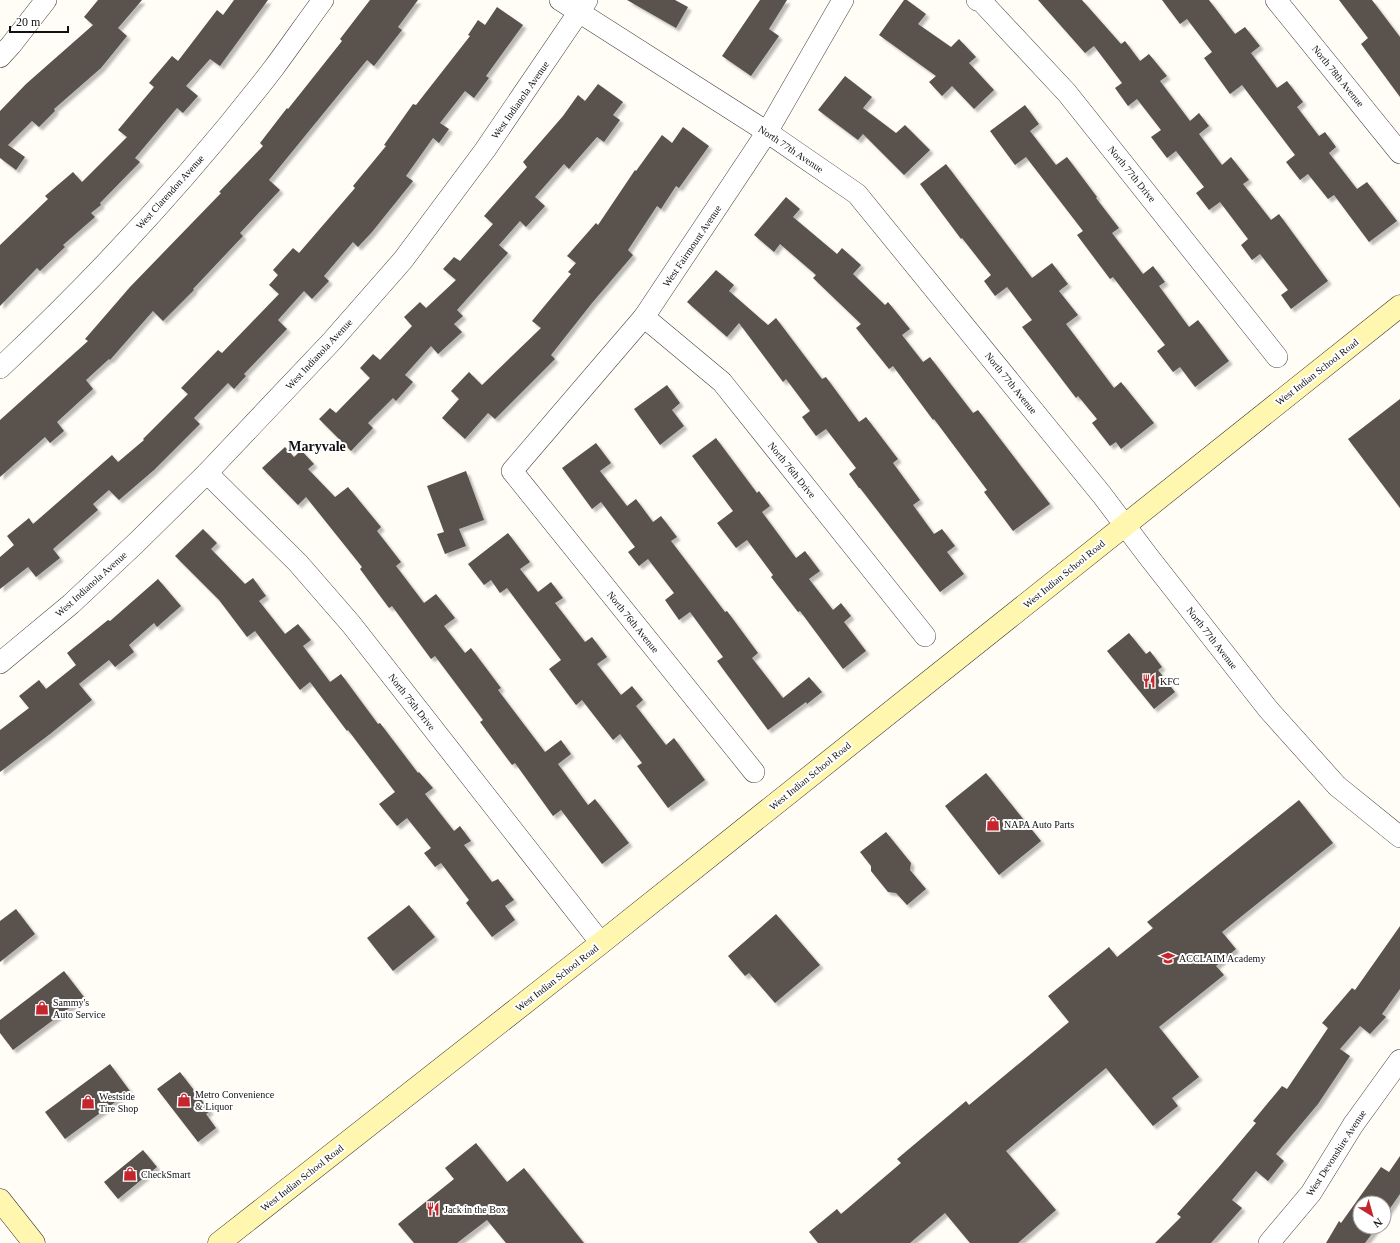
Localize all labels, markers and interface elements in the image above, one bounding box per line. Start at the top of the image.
scale bar [10,8,68,34]
text: 20 m [16,15,41,29]
street label: North 78th Avenue [1310,43,1367,109]
street label: West Indianola Avenue [489,59,551,141]
street label: North 77th Avenue [756,123,826,175]
street label: North 77th Drive [1106,144,1158,205]
street label: West Clarendon Avenue [134,152,207,231]
street label: West Fairmount Avenue [661,203,724,289]
street label: West Indianola Avenue [283,316,355,392]
street label: West Indian School Road [1274,336,1360,408]
street label: North 77th Avenue [983,350,1040,416]
district label: Maryvale [288,439,346,454]
street label: North 76th Drive [766,440,818,501]
street label: West Indian School Road [1021,538,1107,610]
street label: West Indianola Avenue [53,549,129,619]
street label: North 76th Avenue [605,589,662,655]
street label: North 77th Avenue [1184,605,1240,672]
street label: North 75th Drive [386,671,438,733]
restaurant icon: KFC [1141,673,1157,689]
place label: KFC [1160,676,1180,687]
street label: West Indian School Road [767,740,853,812]
shop icon: NAPA Auto Parts [985,816,1001,832]
place label: NAPA Auto Parts [1004,819,1074,830]
street label: West Indian School Road [514,942,600,1014]
school or university icon: ACCLAIM Academy [1160,950,1176,966]
place label: ACCLAIM Academy [1179,953,1265,964]
place label: Sammy's Auto Service [53,997,106,1020]
shop icon: Sammy's Auto Service [34,1000,50,1016]
place label: Metro Convenience & Liquor [195,1089,275,1112]
place label: Westside Tire Shop [99,1091,138,1114]
shop icon: Metro Convenience & Liquor [176,1092,192,1108]
shop icon: Westside Tire Shop [80,1094,96,1110]
street label: West Devonshire Avenue [1304,1107,1368,1198]
street label: West Indian School Road [259,1142,345,1214]
shop icon: CheckSmart [122,1166,138,1182]
place label: CheckSmart [141,1169,191,1180]
north arrow [1352,1195,1392,1235]
restaurant icon: Jack in the Box [425,1201,441,1217]
place label: Jack in the Box [444,1204,506,1215]
text: N [1371,1216,1385,1230]

